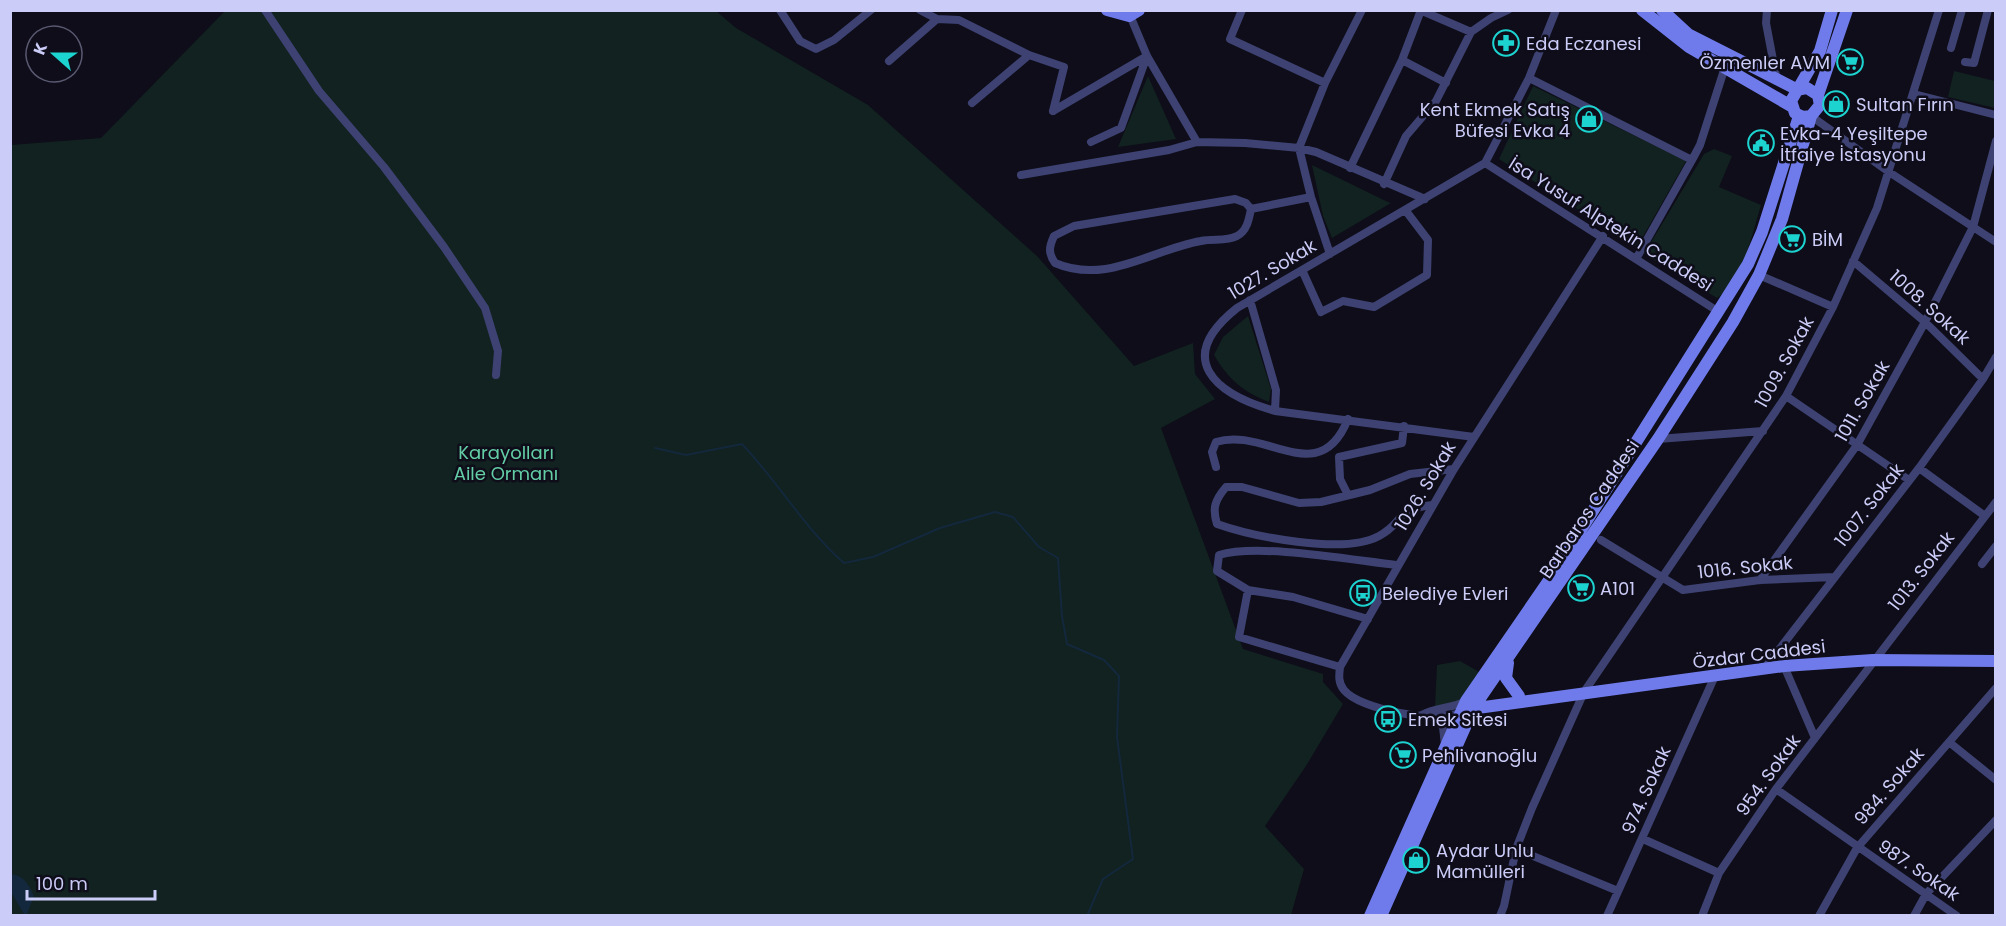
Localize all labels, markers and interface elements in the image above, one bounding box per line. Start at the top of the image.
north arrow [24,24,84,84]
pharmacy icon: Eda Eczanesi [1491,28,1521,58]
place label: Eda Eczanesi [1526,31,1641,56]
text: K [28,39,53,58]
supermarket icon: Özmenler AVM [1835,47,1865,77]
place label: Özmenler AVM [1700,50,1830,75]
shop icon: Sultan Fırın [1821,89,1851,119]
place label: Sultan Fırın [1856,92,1954,117]
place label: Kent Ekmek Satış Büfesi Evka 4 [1420,97,1570,143]
shop icon: Kent Ekmek Satış Büfesi Evka 4 [1574,104,1604,134]
place label: Evka-4 Yeşiltepe İtfaiye İstasyonu [1780,121,1928,167]
public building icon: Evka-4 Yeşiltepe İtfaiye İstasyonu [1746,128,1776,158]
street label: İsa Yusuf Alptekin Caddesi [1504,151,1718,297]
supermarket icon: BİM [1777,224,1807,254]
place label: BİM [1812,227,1843,252]
street label: 1027. Sokak [1223,233,1321,305]
street label: 1008. Sokak [1884,264,1976,351]
street label: 1009. Sokak [1749,311,1820,412]
street label: 1011. Sokak [1829,355,1896,446]
street label: Barbaros Caddesi [1533,435,1645,583]
street label: 1026. Sokak [1388,436,1462,535]
park label: Karayolları Aile Ormanı [454,440,558,486]
street label: 1007. Sokak [1828,457,1910,552]
street label: 1013. Sokak [1882,525,1960,616]
street label: 1016. Sokak [1696,549,1795,584]
supermarket icon: A101 [1566,573,1596,603]
place label: A101 [1600,576,1635,601]
bus stop icon: Belediye Evleri [1348,578,1378,608]
place label: Belediye Evleri [1382,581,1509,606]
street label: Özdar Caddesi [1691,633,1827,675]
bus stop icon: Emek Sitesi [1373,704,1403,734]
place label: Emek Sitesi [1408,707,1508,732]
street label: 954. Sokak [1730,728,1807,821]
supermarket icon: Pehlivanoğlu [1388,740,1418,770]
street label: 974. Sokak [1615,741,1677,838]
street label: 984. Sokak [1848,741,1930,830]
place label: Pehlivanoğlu [1422,743,1537,768]
street label: 987. Sokak [1873,833,1966,907]
place label: Aydar Unlu Mamülleri [1436,838,1534,884]
shop icon: Aydar Unlu Mamülleri [1401,845,1431,875]
scale bar [27,863,154,901]
text: 100 m [36,871,88,896]

